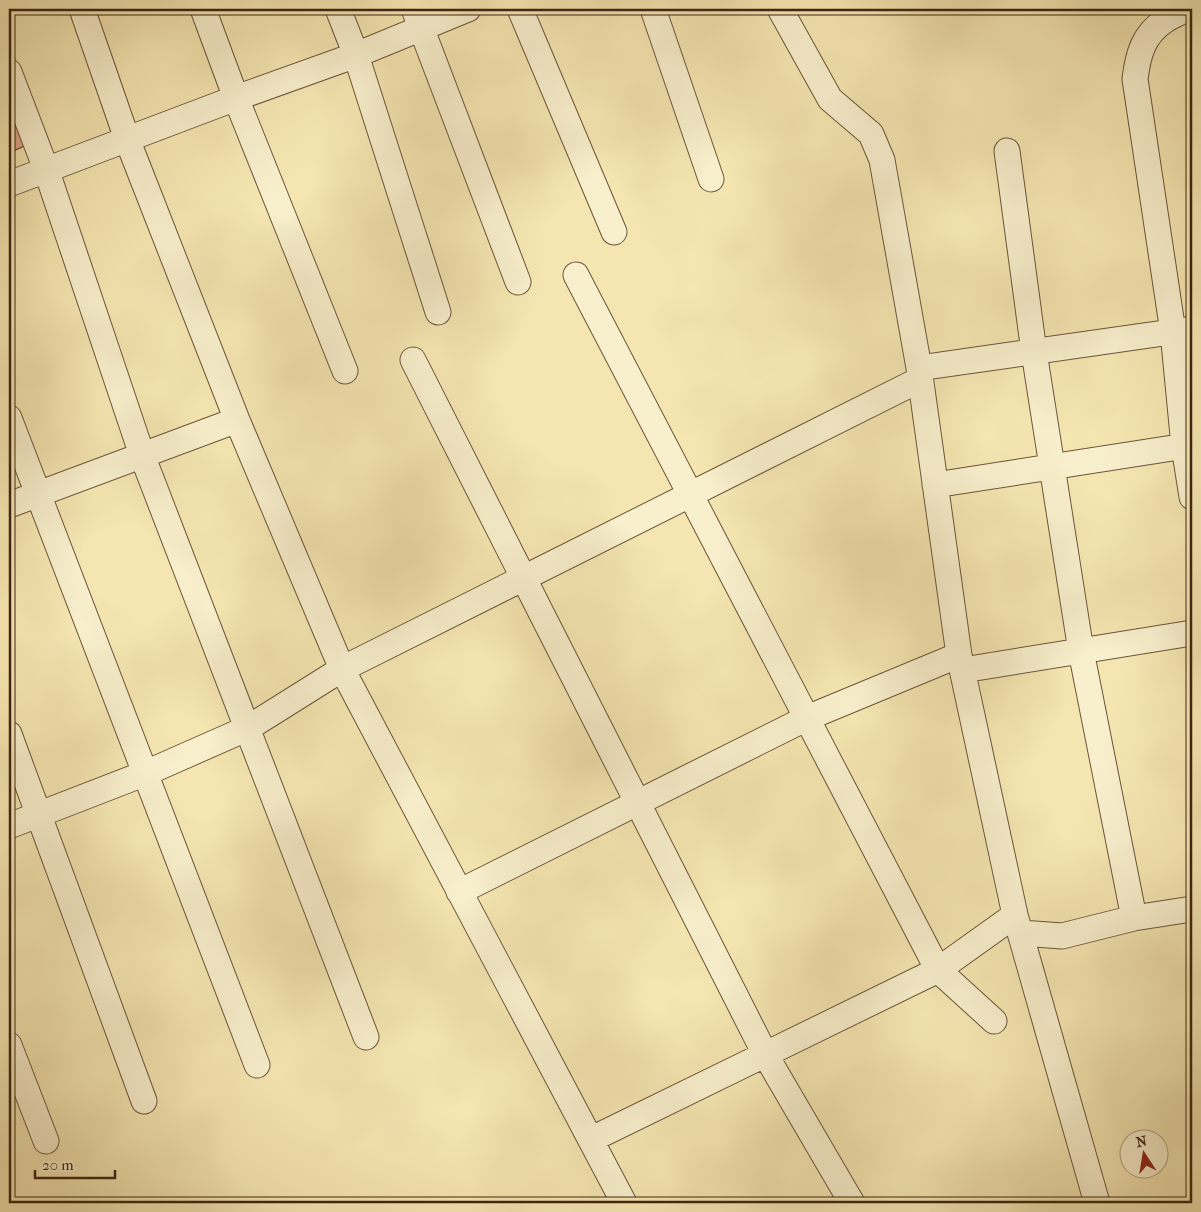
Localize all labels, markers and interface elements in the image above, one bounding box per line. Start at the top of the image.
north arrow [1118,1130,1168,1180]
text: N [1134,1132,1149,1151]
scale bar [35,1147,115,1179]
text: 20 m [42,1156,74,1174]

